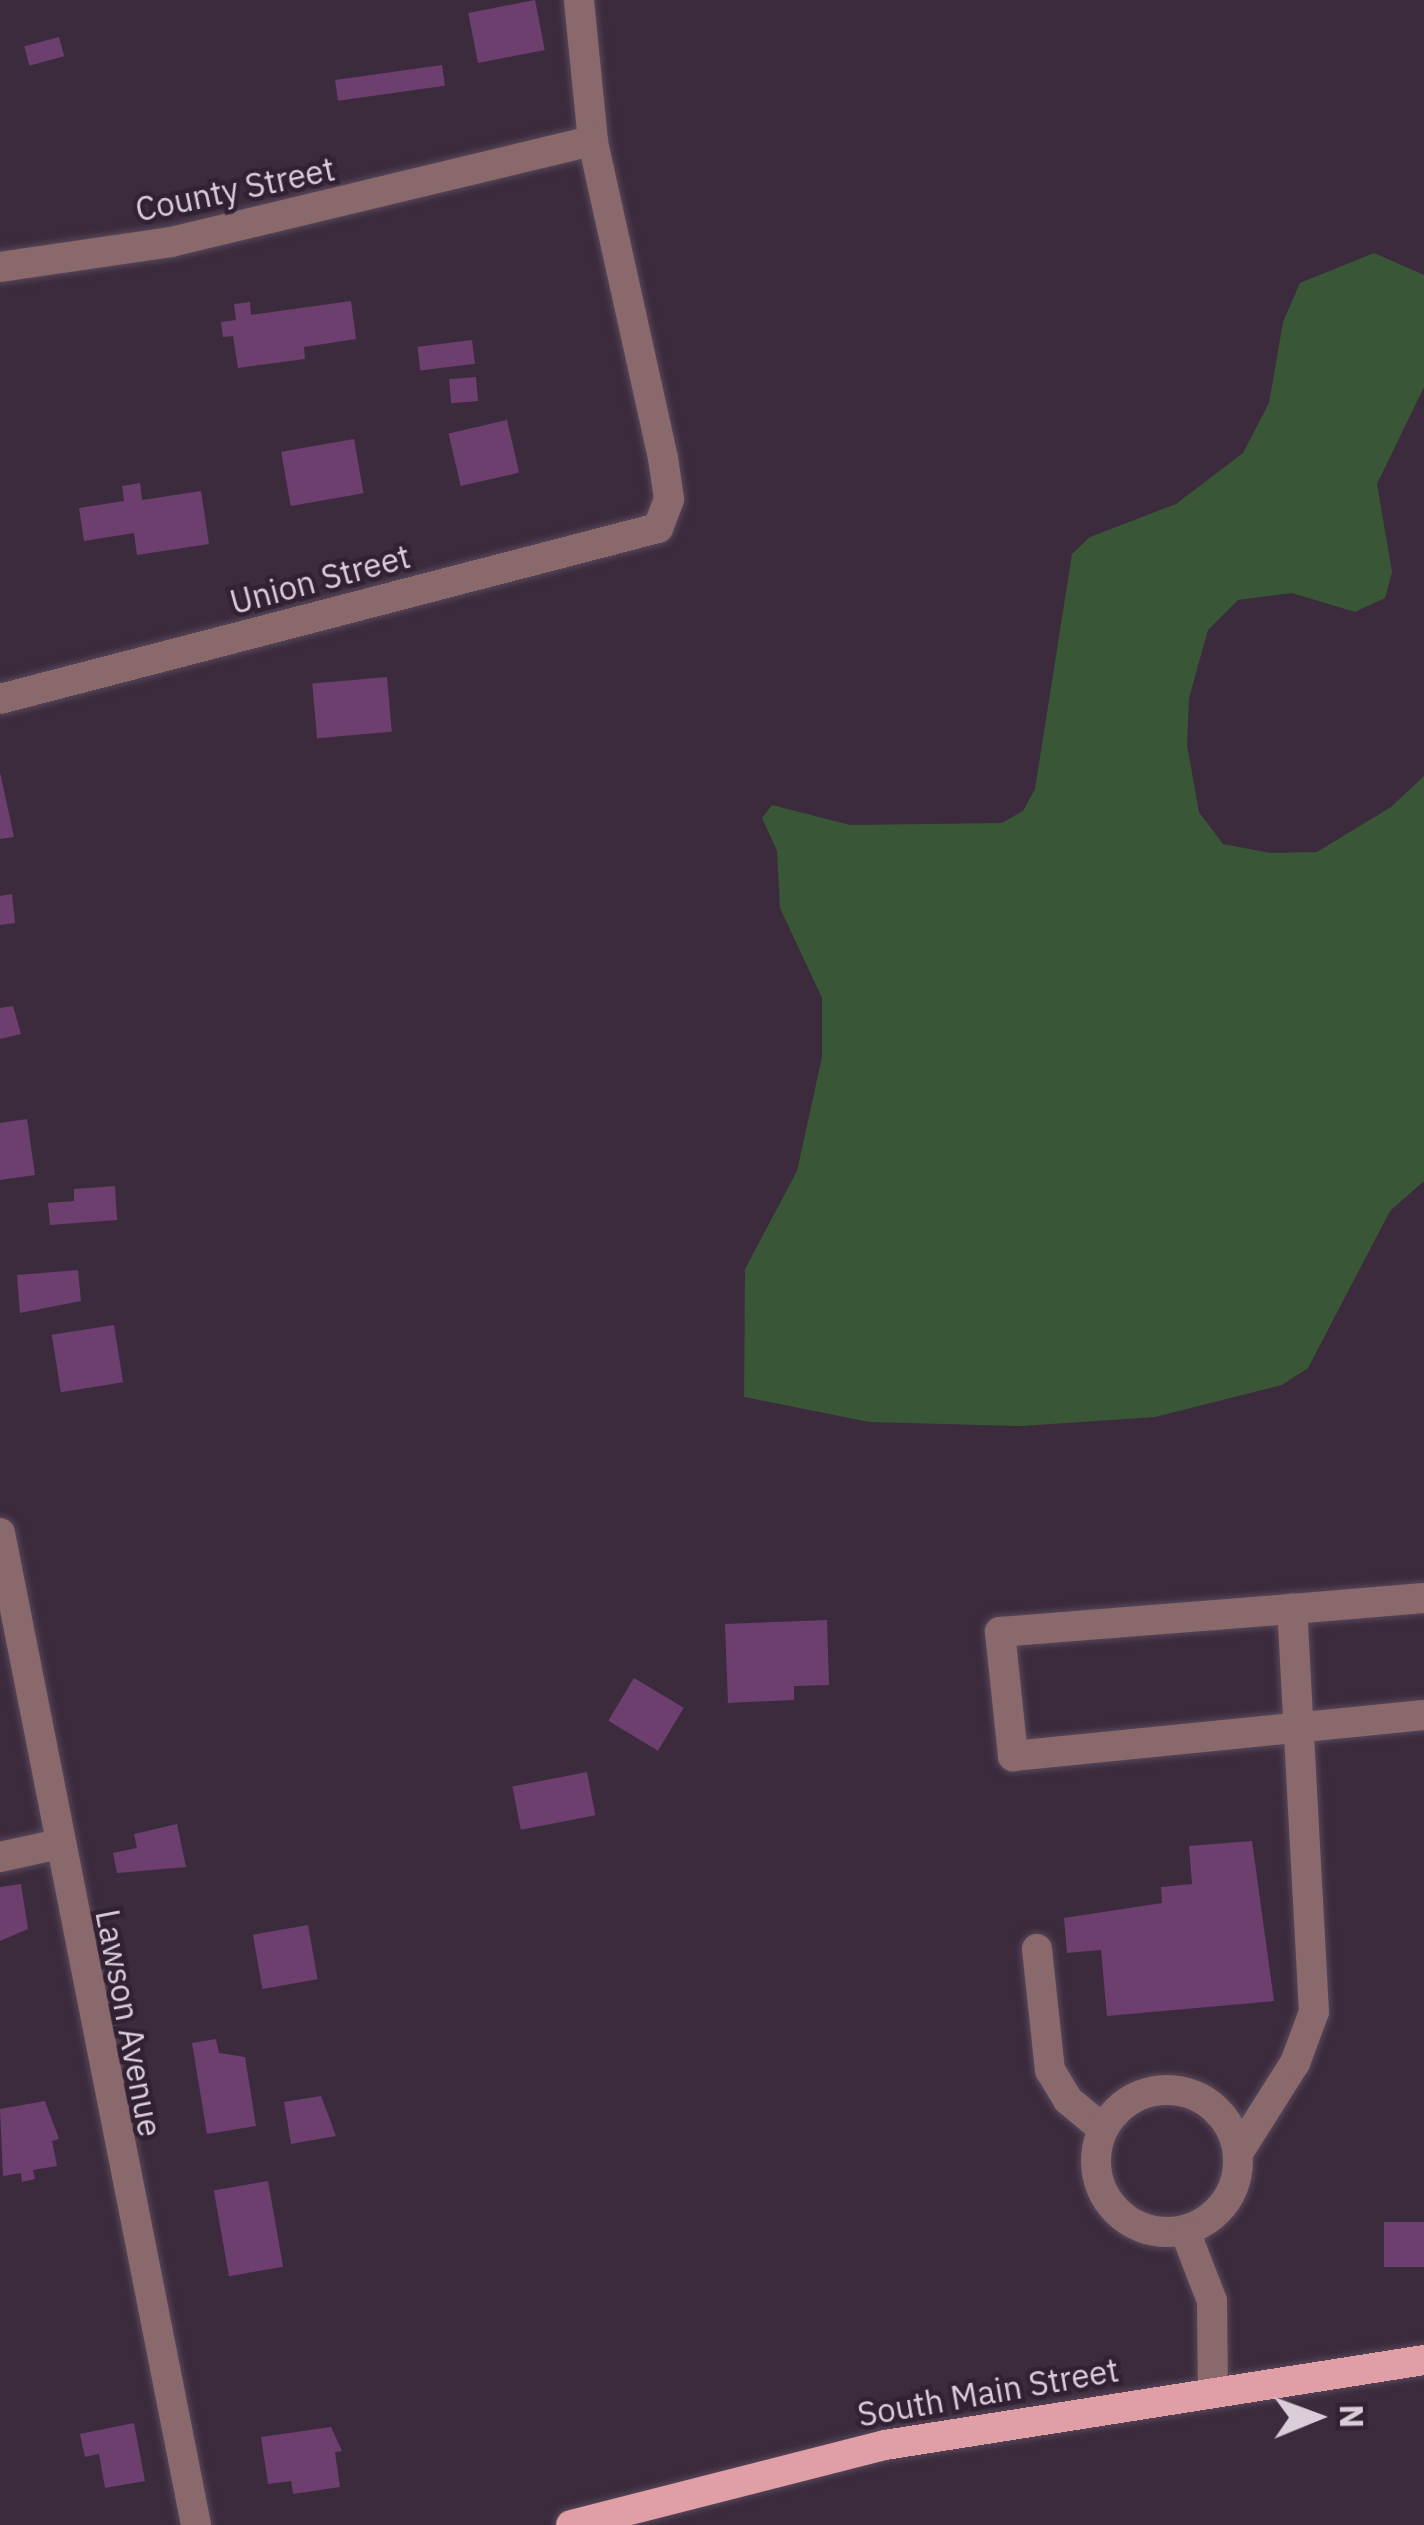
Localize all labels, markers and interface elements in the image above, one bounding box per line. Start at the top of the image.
street label: County Street [132,149,338,229]
street label: Union Street [226,536,414,622]
street label: Lawson Avenue [88,1906,170,2140]
street label: South Main Street [854,2350,1122,2434]
north arrow [1256,2357,1376,2477]
text: N [1331,2404,1374,2429]

